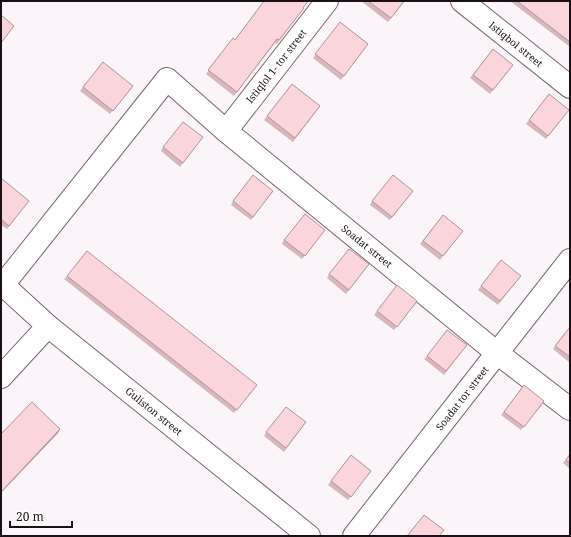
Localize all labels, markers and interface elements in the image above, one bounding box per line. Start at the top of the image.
street label: Istiqbol street [486,18,546,70]
street label: Istiqlol 1- tor street [243,26,310,106]
street label: Soadat street [339,221,396,271]
street label: Soadat tor street [432,362,492,433]
street label: Guliston street [123,384,186,439]
scale bar [10,503,72,529]
text: 20 m [16,508,44,525]

